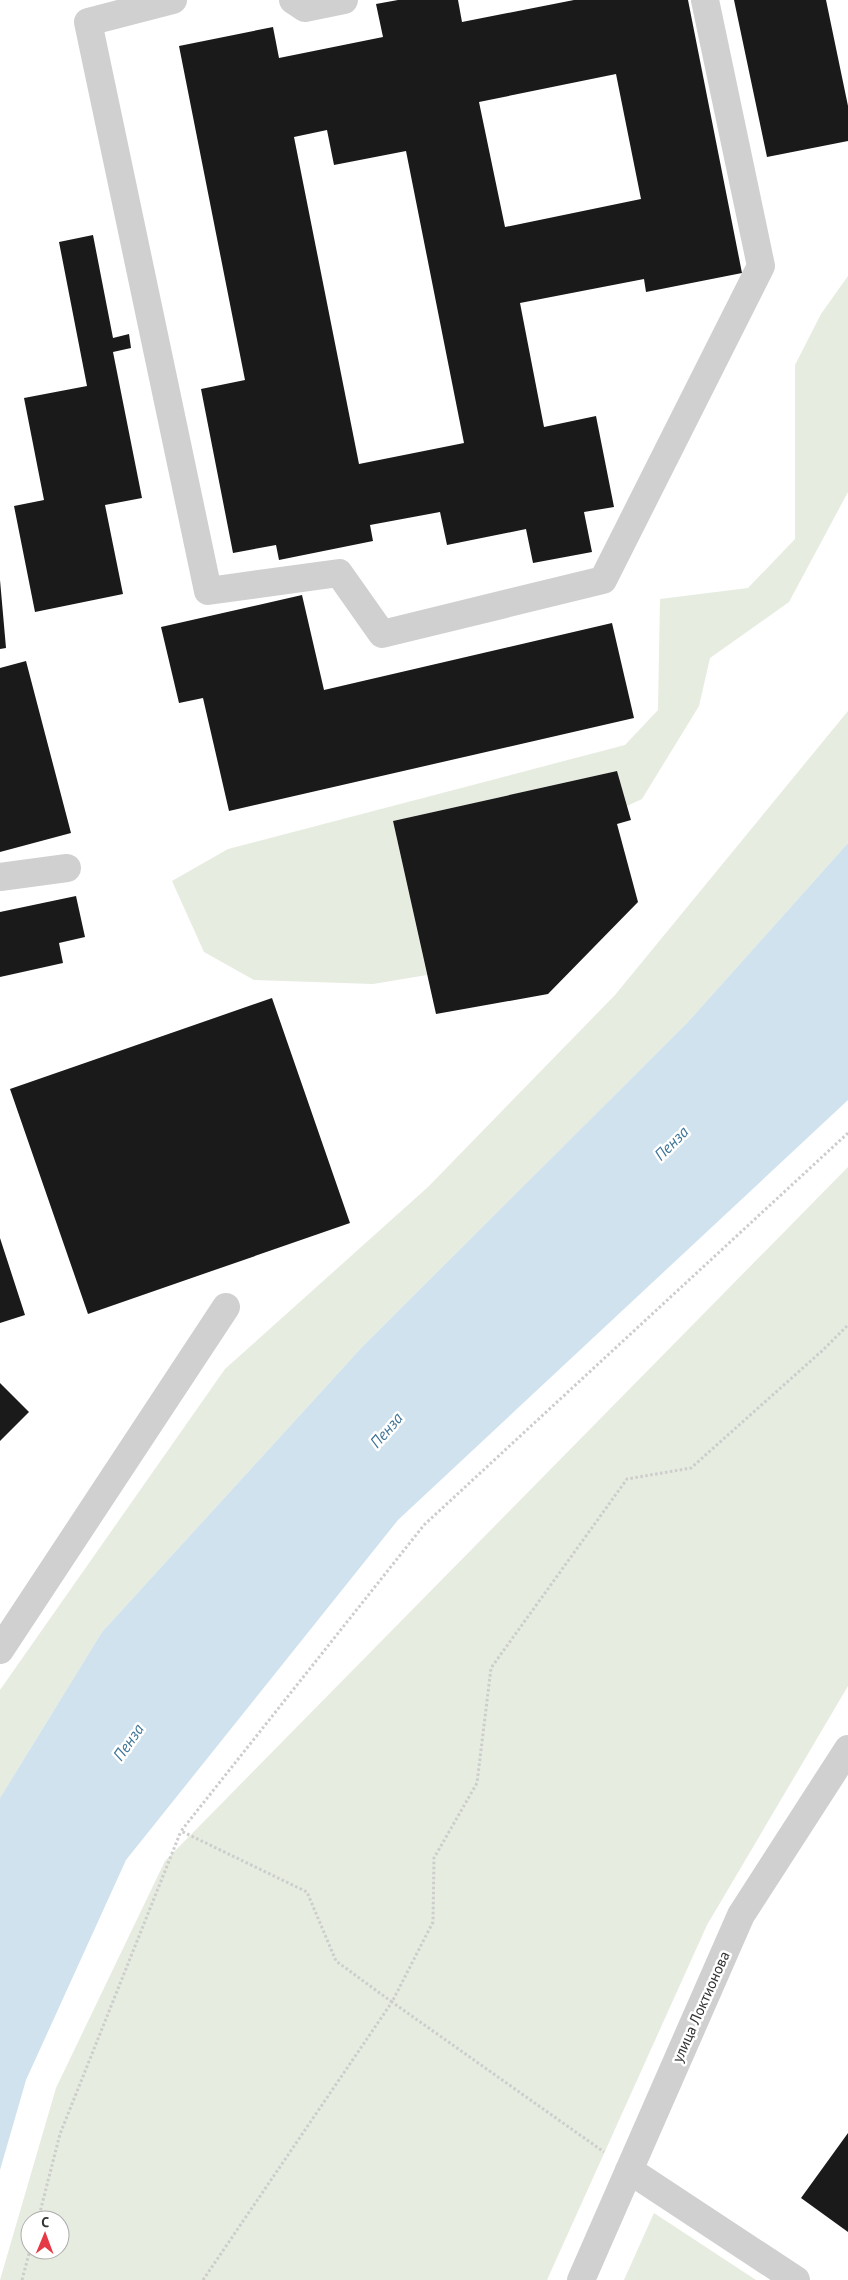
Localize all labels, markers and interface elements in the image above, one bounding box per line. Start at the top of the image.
water label: Пенза [650,1122,692,1164]
water label: Пенза [365,1408,407,1452]
water label: Пенза [108,1720,148,1764]
street label: улица Локтионова [667,1948,734,2065]
north arrow [20,2210,70,2260]
text: С [41,2213,49,2231]

